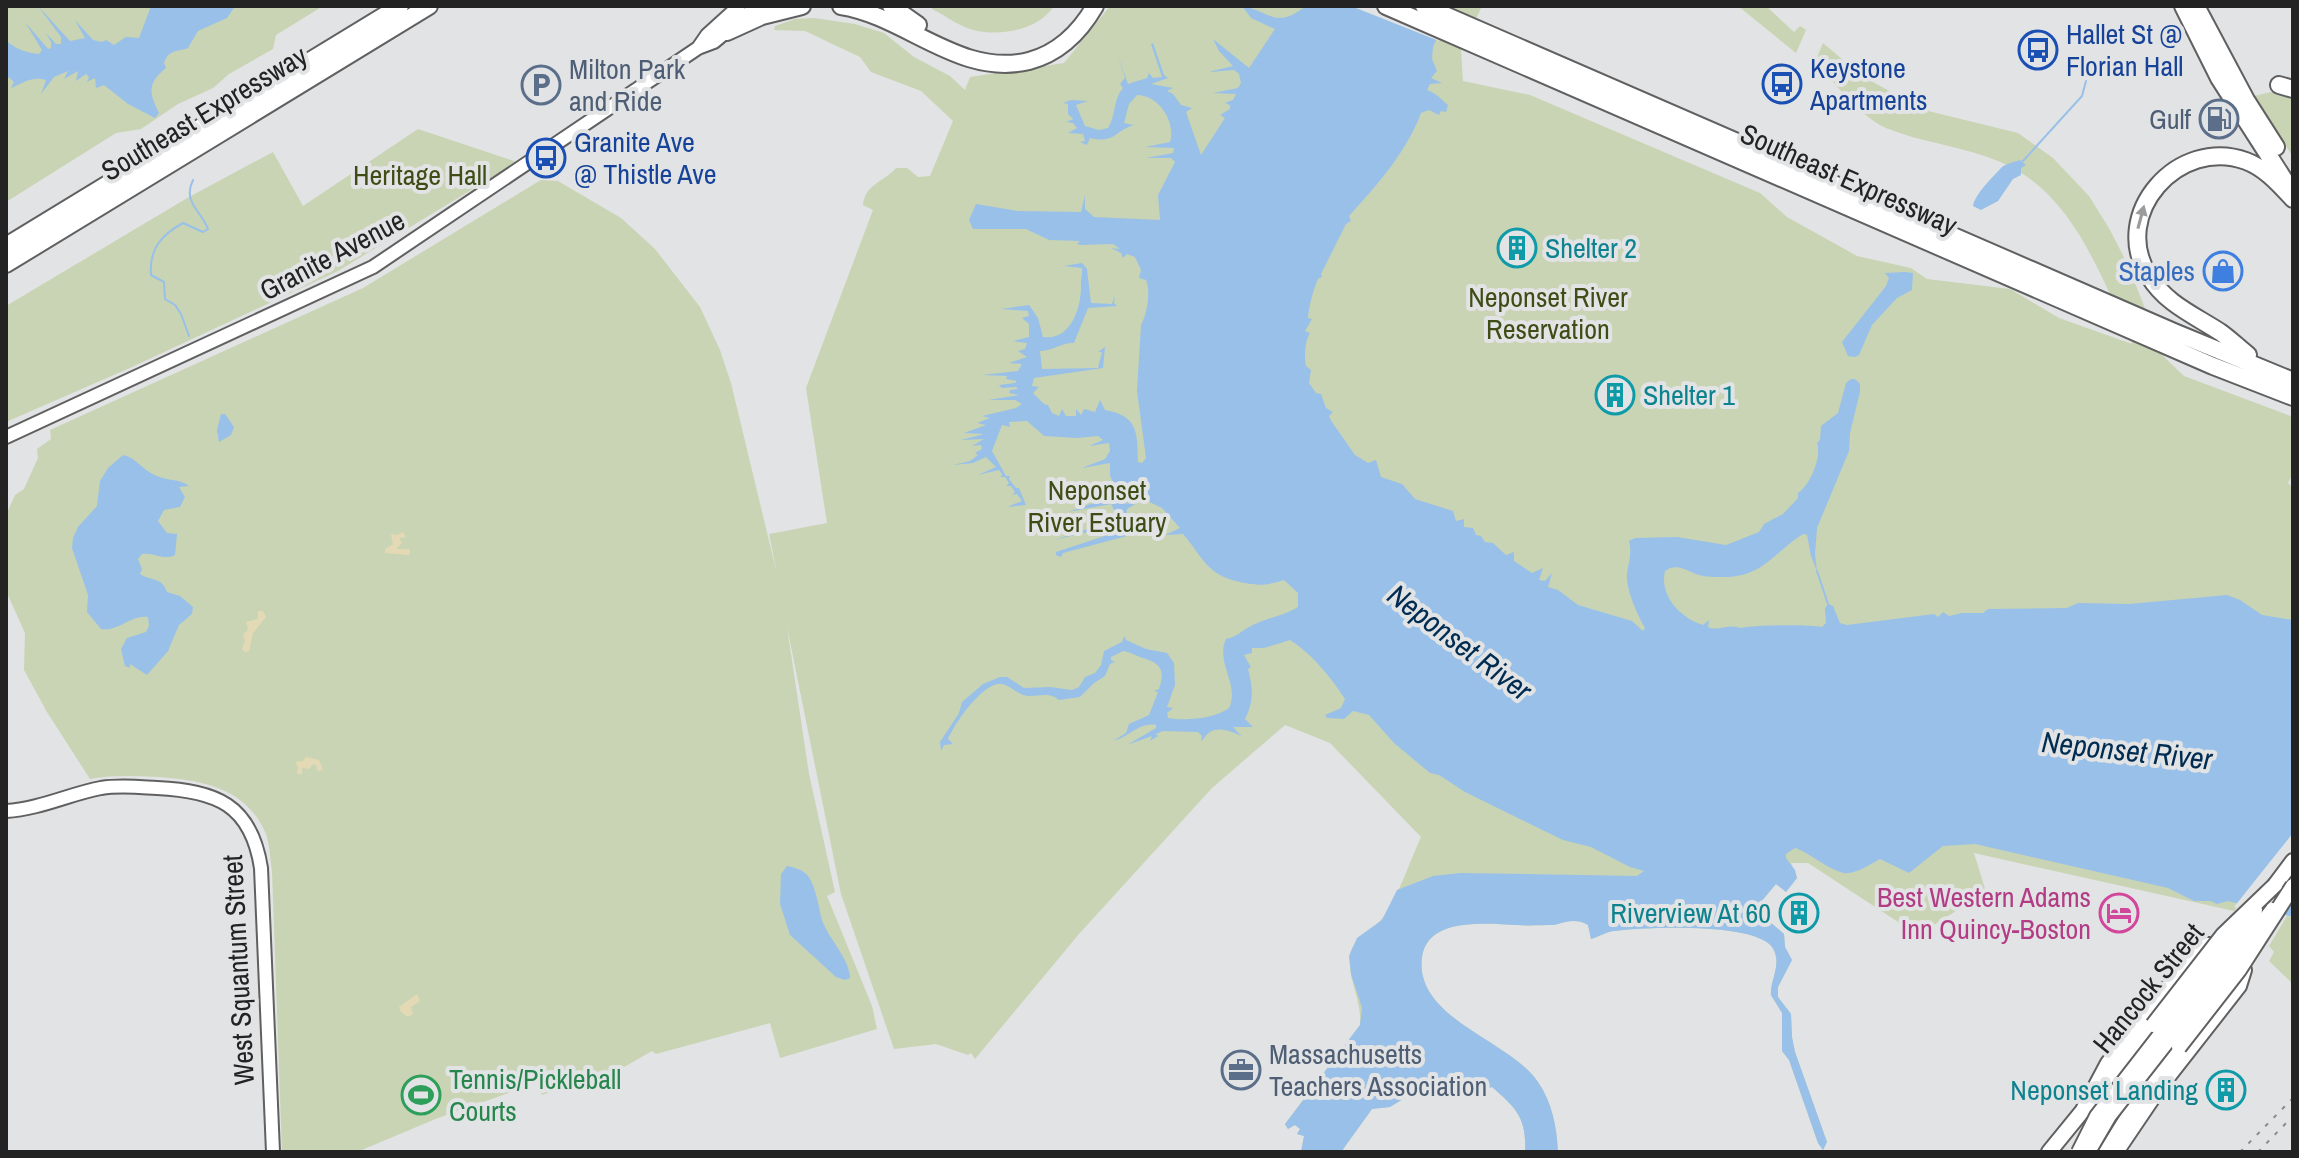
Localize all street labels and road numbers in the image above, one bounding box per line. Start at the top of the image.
street label: Southeast Expressway [94,36,314,189]
street label: Southeast Expressway [1735,114,1964,244]
street label: Granite Avenue [253,201,411,309]
street label: West Squantum Street [213,854,263,1086]
street label: Hancock Street [2084,915,2212,1061]

